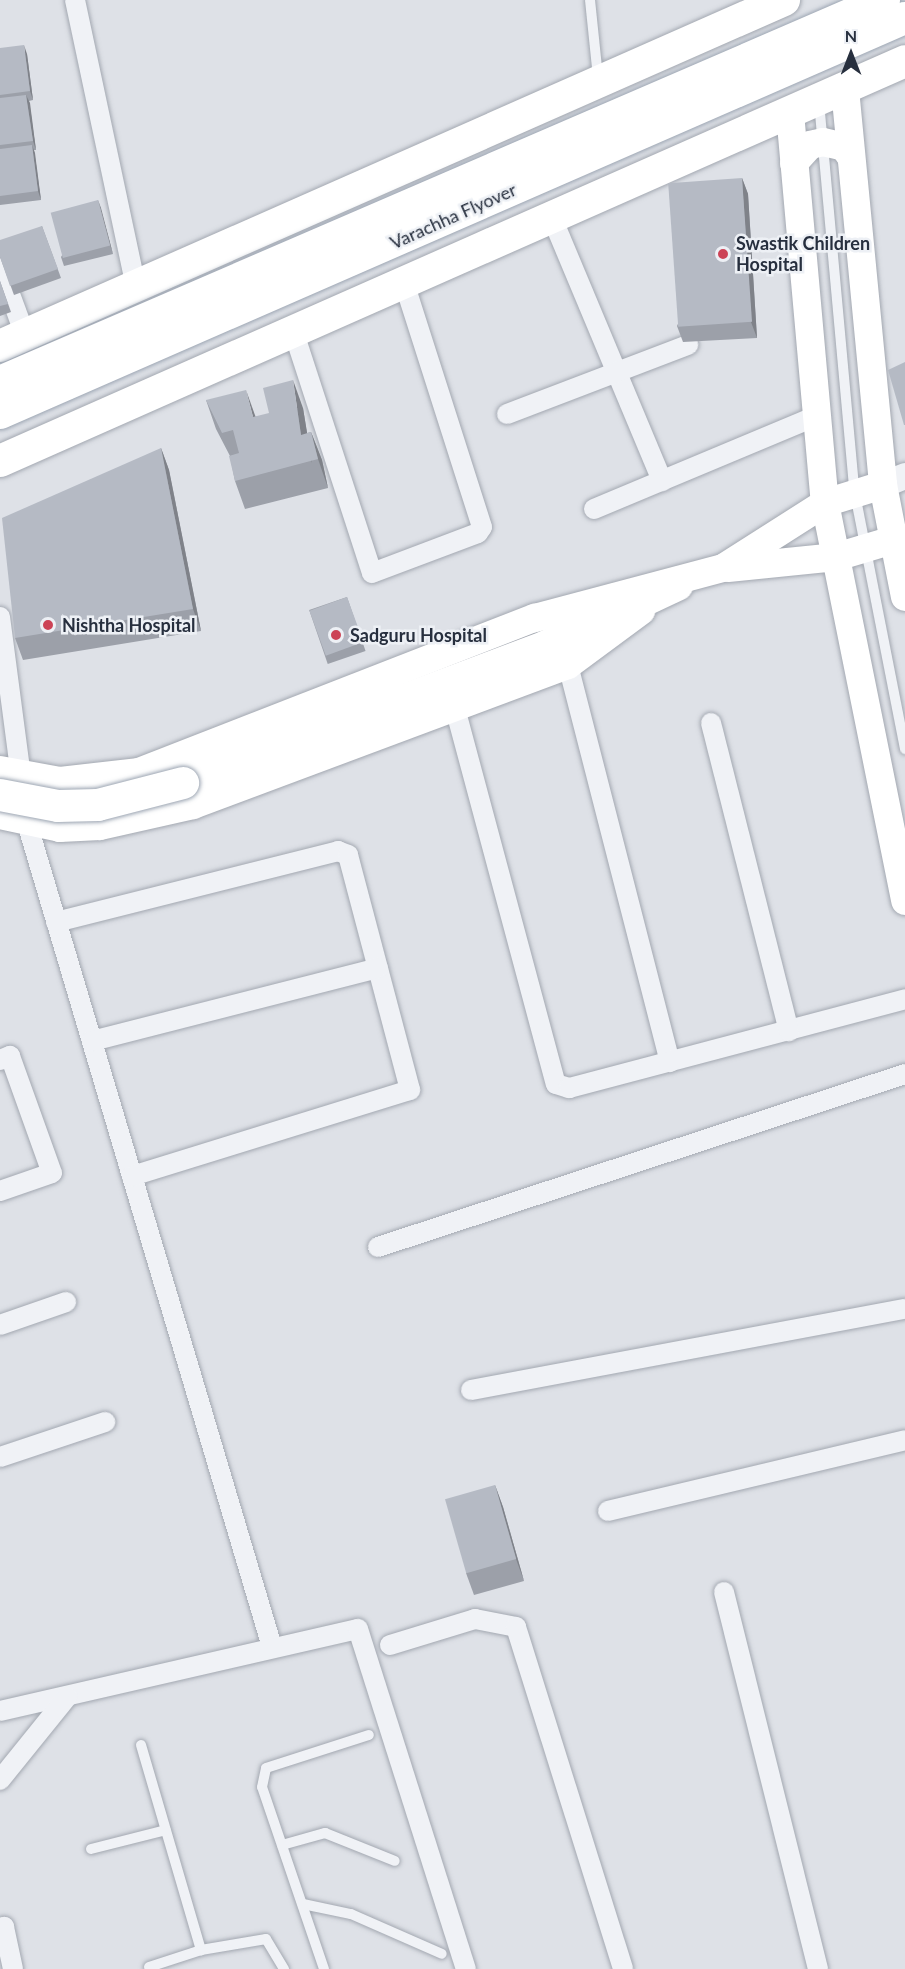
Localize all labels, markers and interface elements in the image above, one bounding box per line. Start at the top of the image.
north arrow [821,24,881,84]
text: N [845,26,857,45]
street label: Varachha Flyover [387,179,519,253]
place label: Swastik Children Hospital [736,233,870,276]
marker: Swastik Children Hospital [714,245,732,263]
place label: Nishtha Hospital [62,614,196,636]
marker: Nishtha Hospital [39,616,57,634]
place label: Sadguru Hospital [350,624,487,646]
marker: Sadguru Hospital [327,626,345,644]

